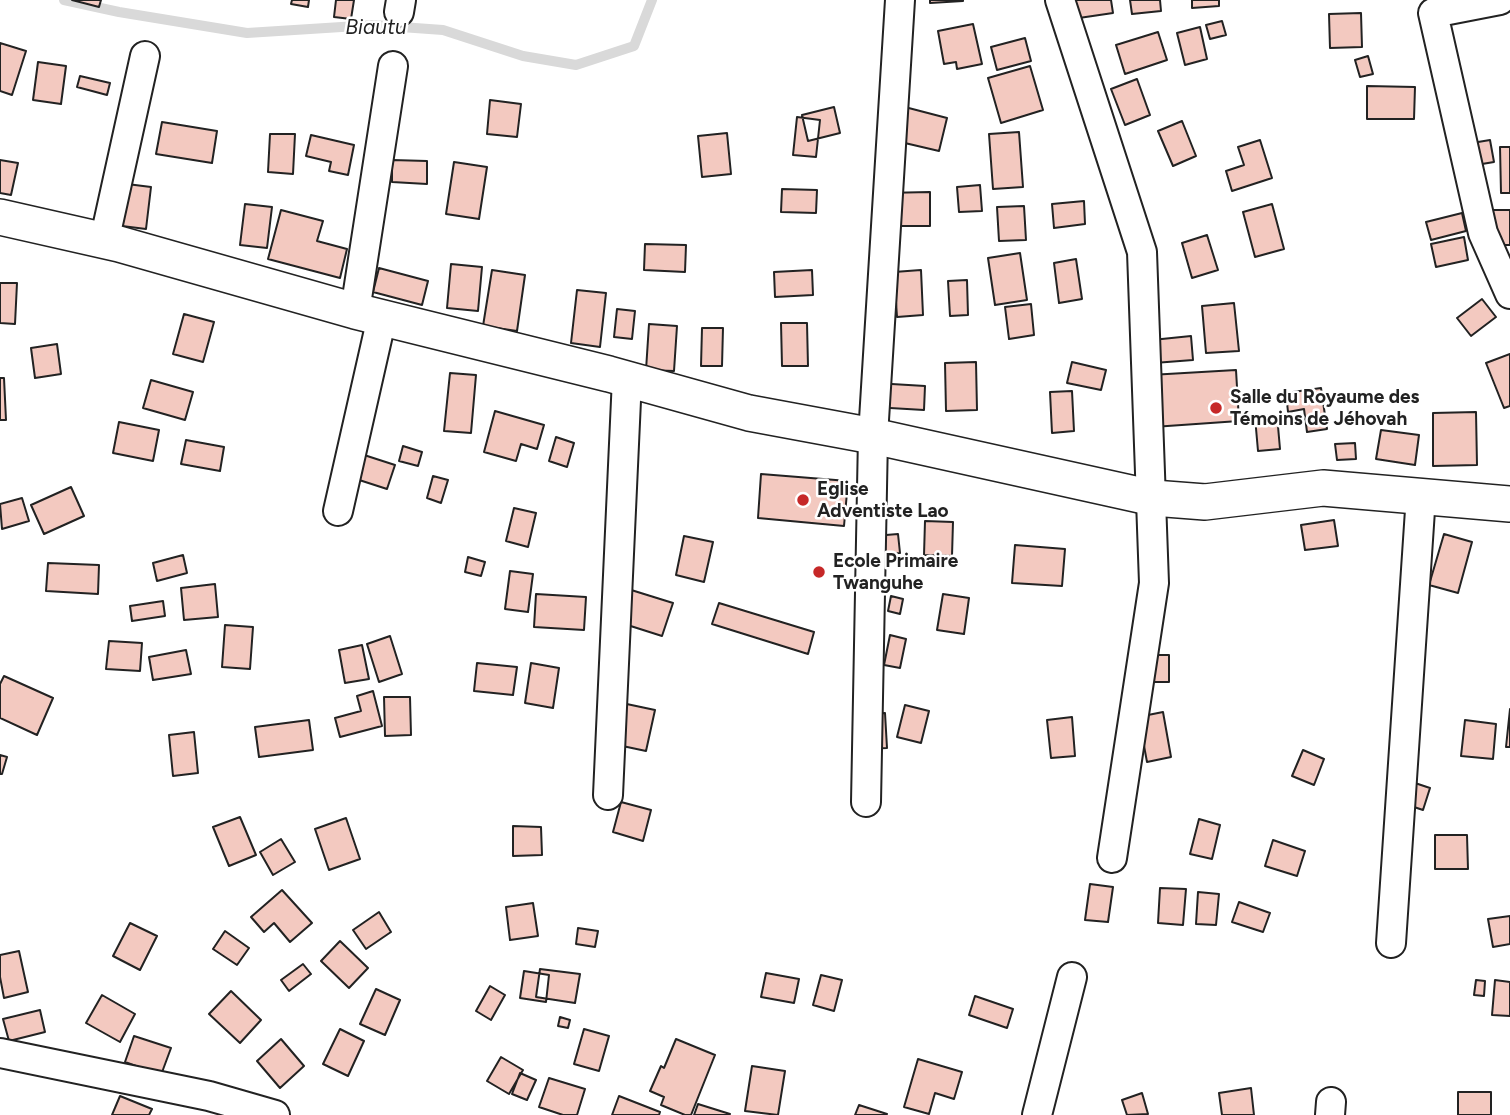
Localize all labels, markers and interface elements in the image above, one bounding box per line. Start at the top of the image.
water label: Biautu [345,15,407,41]
place label: Salle du Royaume des Témoins de Jéhovah [1230,386,1419,430]
marker: Salle du Royaume des Témoins de Jéhovah [1208,400,1224,416]
place label: Eglise Adventiste Lao [817,478,949,522]
marker: Eglise Adventiste Lao [795,492,811,508]
place label: Ecole Primaire Twanguhe [833,550,958,594]
marker: Ecole Primaire Twanguhe [811,564,827,580]

